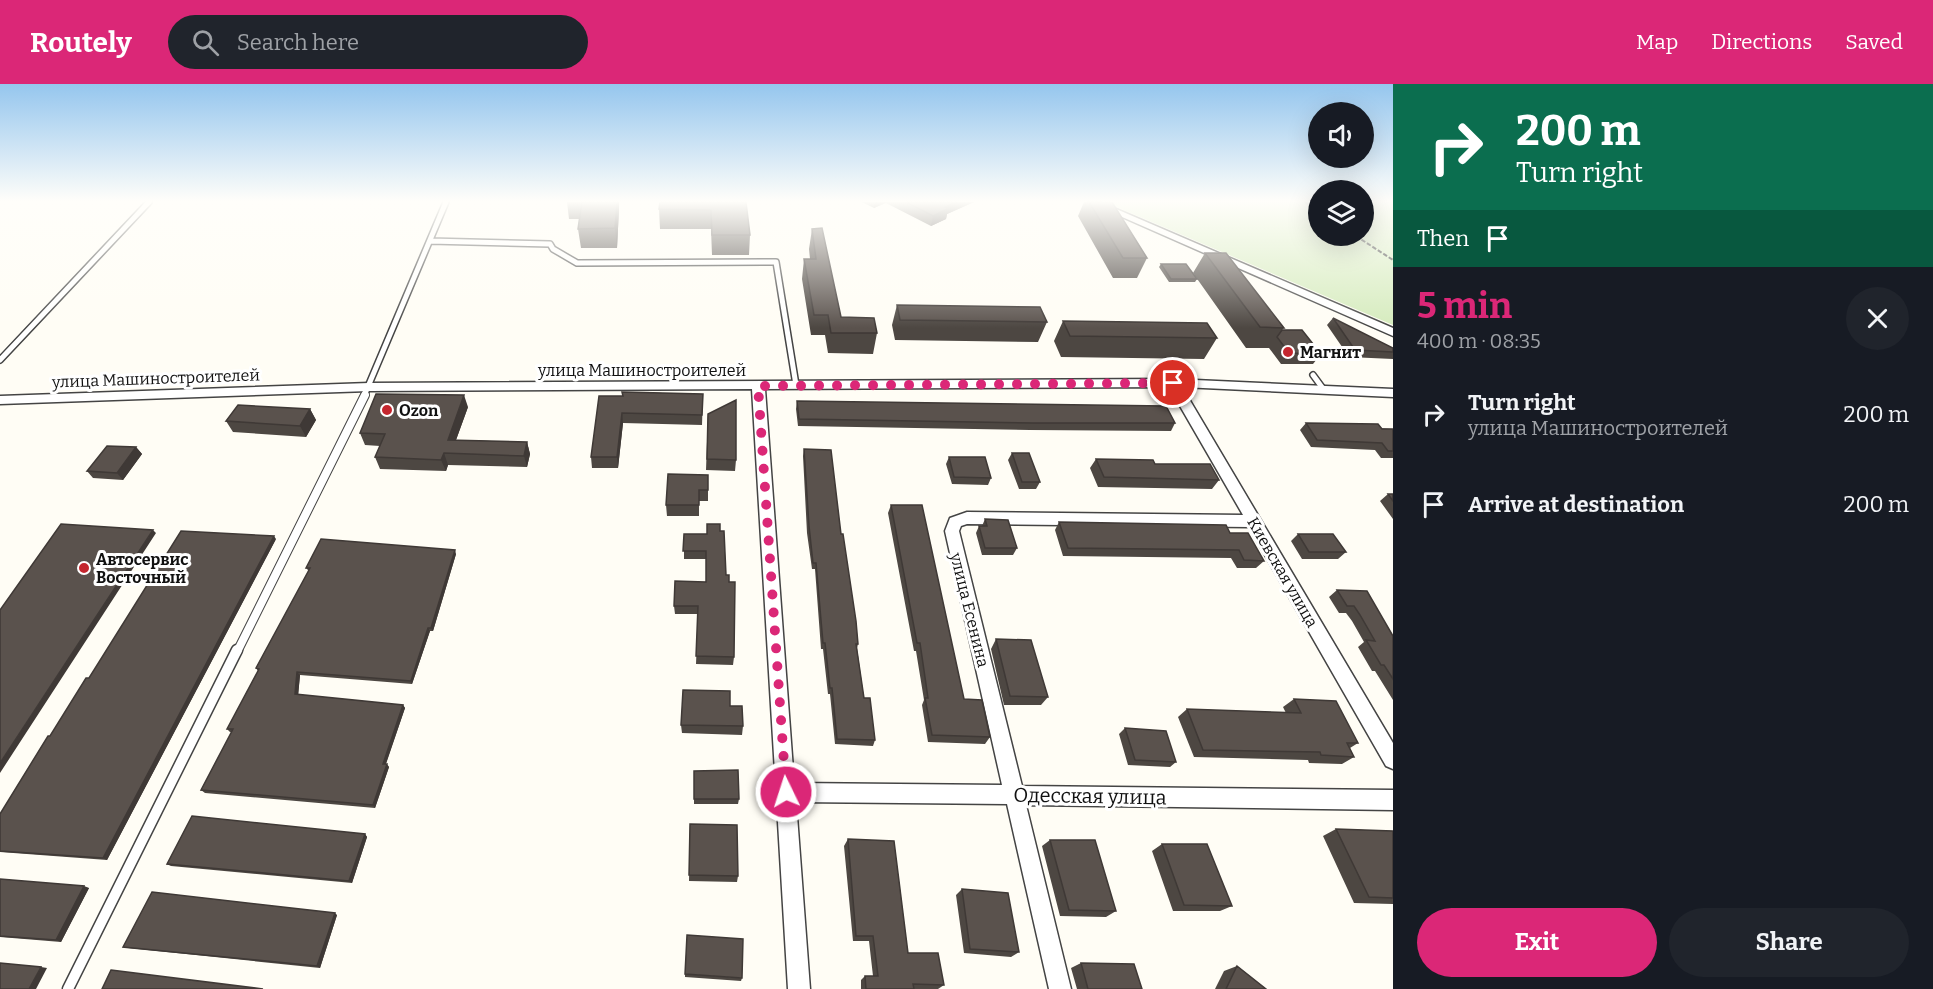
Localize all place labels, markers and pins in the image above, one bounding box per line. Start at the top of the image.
place label: Магнит [1300,343,1361,362]
marker: Магнит [1281,345,1295,359]
pin [1147,357,1198,408]
place label: Ozon [399,401,439,420]
marker: Ozon [380,403,394,417]
place label: Автосервис Восточный [96,550,189,587]
marker: Автосервис Восточный [77,561,91,575]

